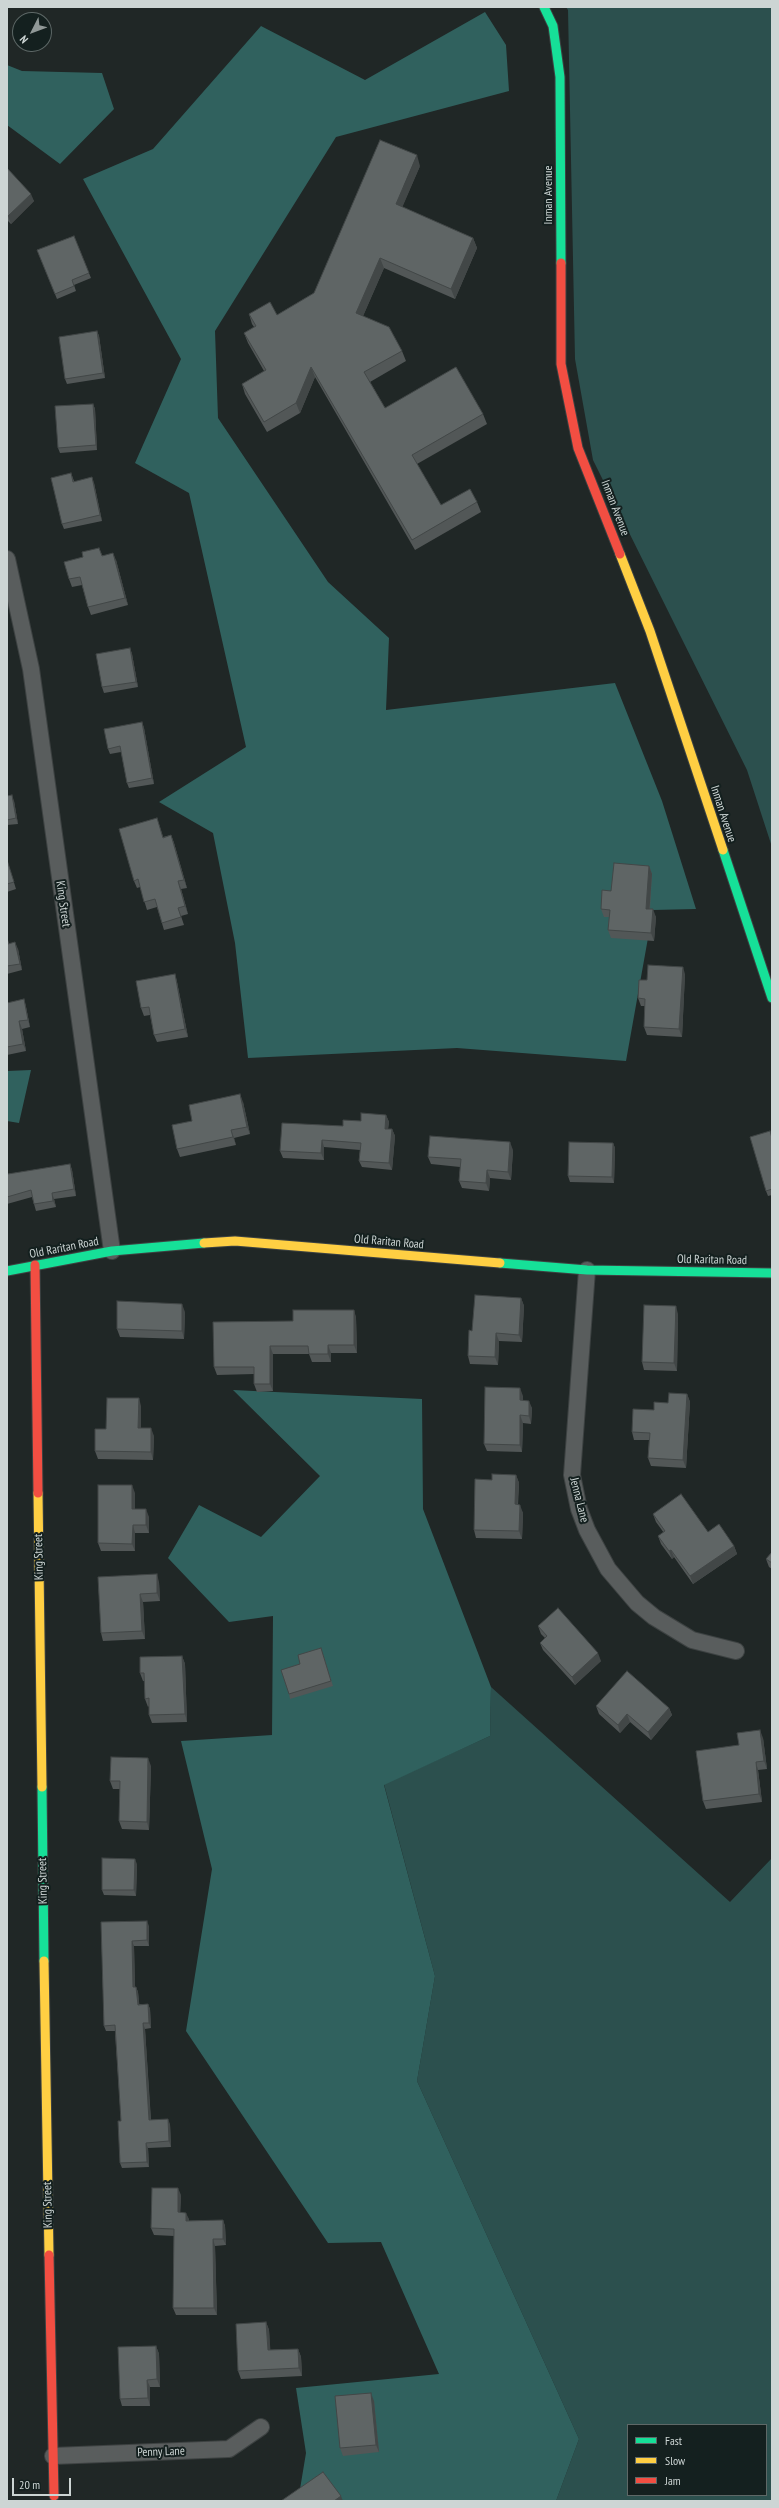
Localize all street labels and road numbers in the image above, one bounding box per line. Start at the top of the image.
street label: Inman Avenue [542,166,556,224]
street label: Inman Avenue [598,478,632,538]
street label: Inman Avenue [707,784,739,844]
street label: King Street [53,880,73,928]
street label: Old Raritan Road [354,1232,424,1252]
street label: Old Raritan Road [28,1234,100,1262]
street label: Old Raritan Road [677,1252,747,1268]
street label: Jenna Lane [567,1476,591,1524]
street label: King Street [31,1534,47,1580]
street label: King Street [35,1858,51,1904]
street label: King Street [40,2182,56,2228]
street label: Penny Lane [137,2444,185,2460]

